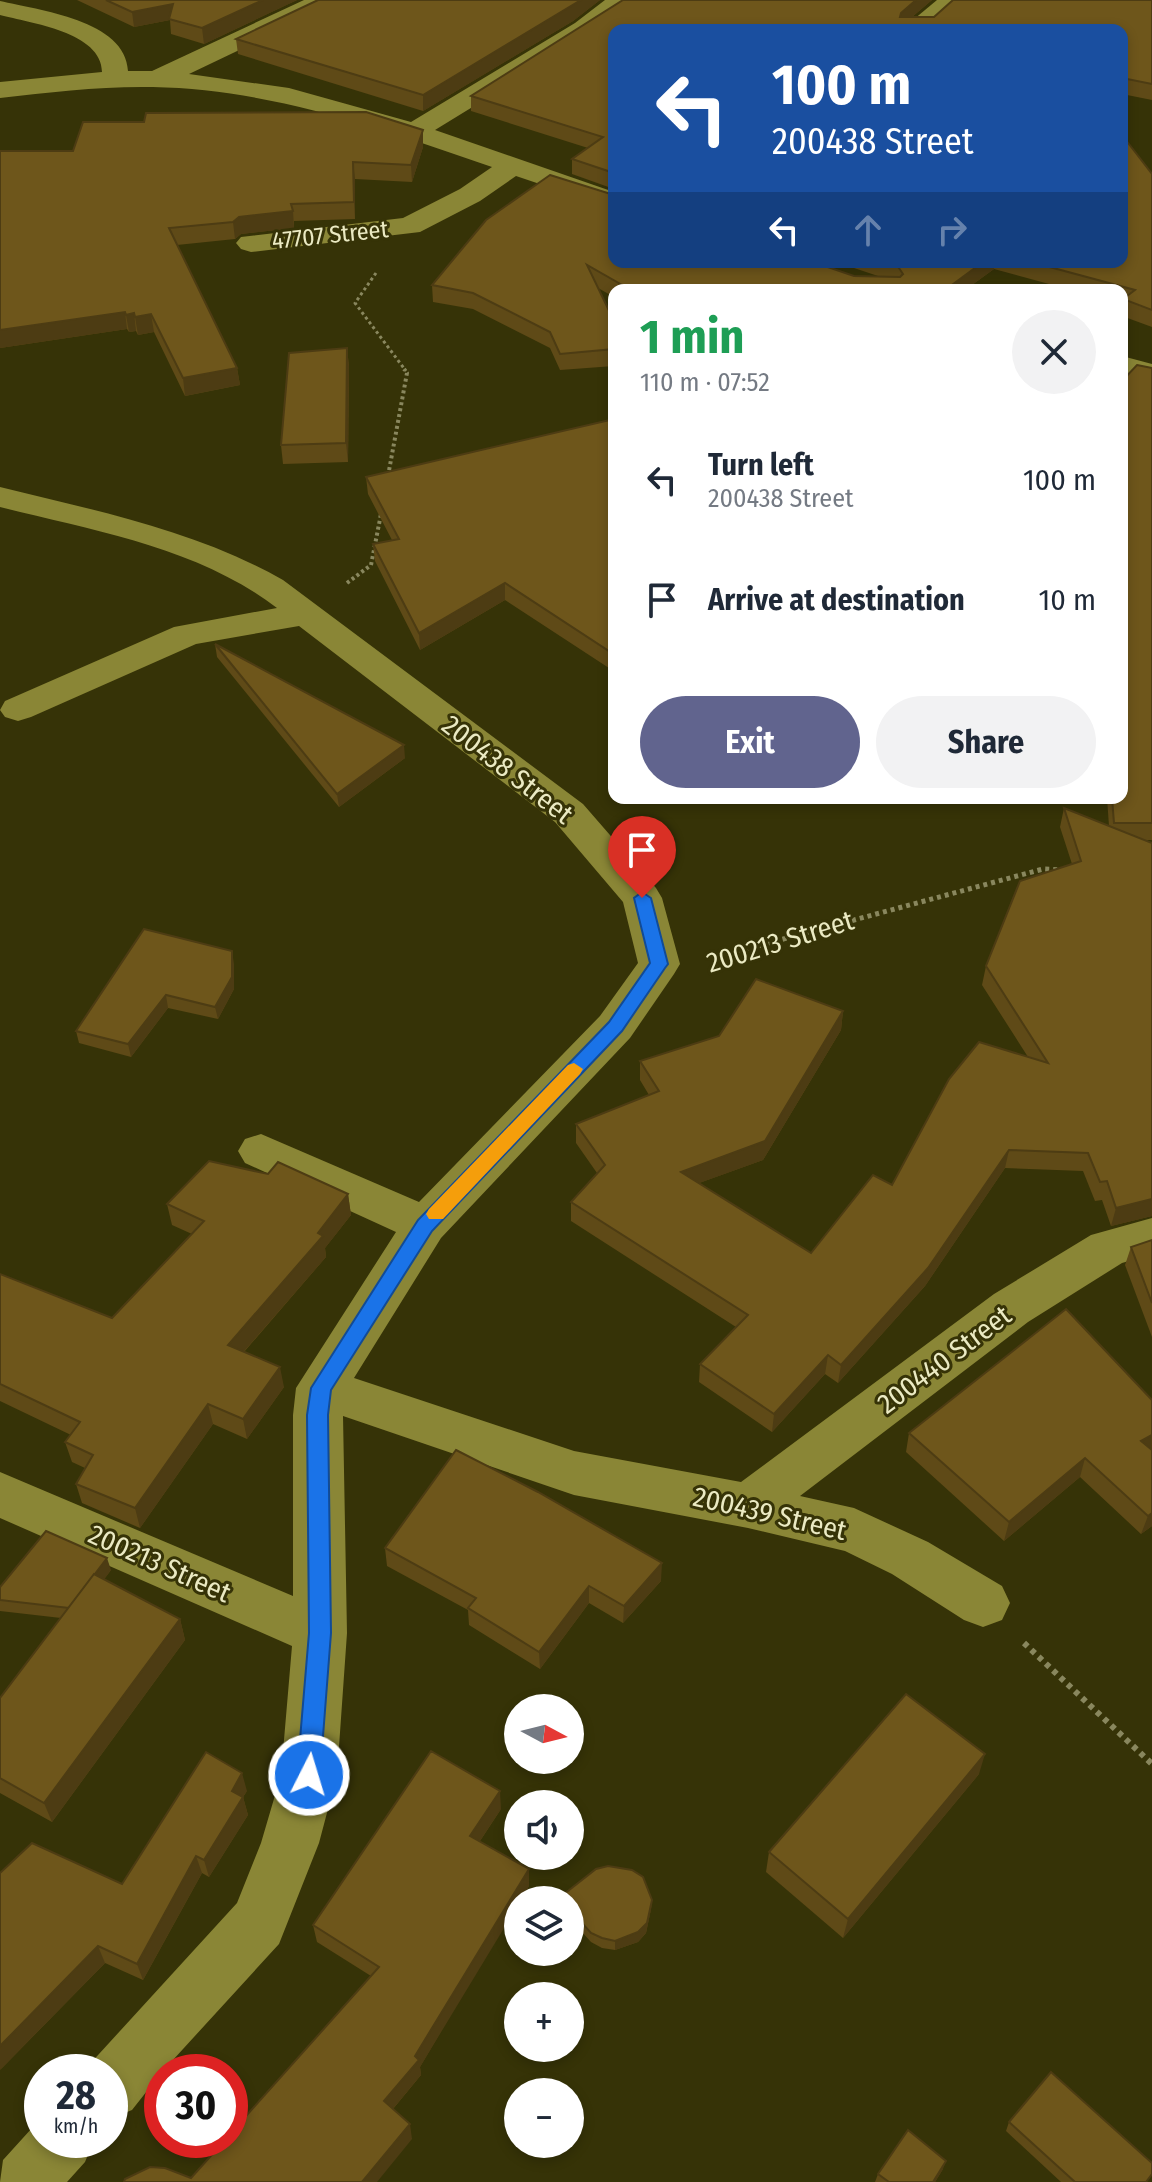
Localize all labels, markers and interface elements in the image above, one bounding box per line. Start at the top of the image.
text: 100 m [772,52,911,119]
icon: left [640,56,744,160]
text: 200438 Street [772,120,974,164]
icon: left [762,208,806,252]
icon: ahead [846,208,890,252]
icon: right [930,208,974,252]
street label: 47707 Street [270,215,390,255]
text: 1 min [640,308,745,366]
button: close [1012,310,1096,394]
text: 110 m · 07:52 [640,367,770,398]
text: Turn left [708,447,814,483]
icon: left [640,458,684,502]
text: 100 m [1023,462,1096,498]
text: 200438 Street [708,483,854,514]
icon: arrive [640,578,684,622]
text: Arrive at destination [708,582,965,618]
text: 10 m [1039,582,1096,618]
button: Exit [640,696,860,788]
button: Share [876,696,1096,788]
street label: 200438 Street [436,708,580,831]
pin [608,816,676,898]
icon: arrive [620,828,664,872]
street label: 200213 Street [703,903,858,979]
street label: 200440 Street [871,1298,1018,1420]
street label: 200439 Street [690,1480,850,1547]
street label: 200213 Street [84,1517,237,1610]
north arrow [504,1694,584,1774]
map controls [504,1694,584,2158]
position arrow [267,1733,351,1817]
button: sound [504,1790,584,1870]
button: layers [504,1886,584,1966]
button: + [504,1982,584,2062]
speed limit sign: 30 [144,2054,248,2158]
text: 28 [56,2072,96,2120]
button: − [504,2078,584,2158]
text: km/h [54,2114,98,2138]

